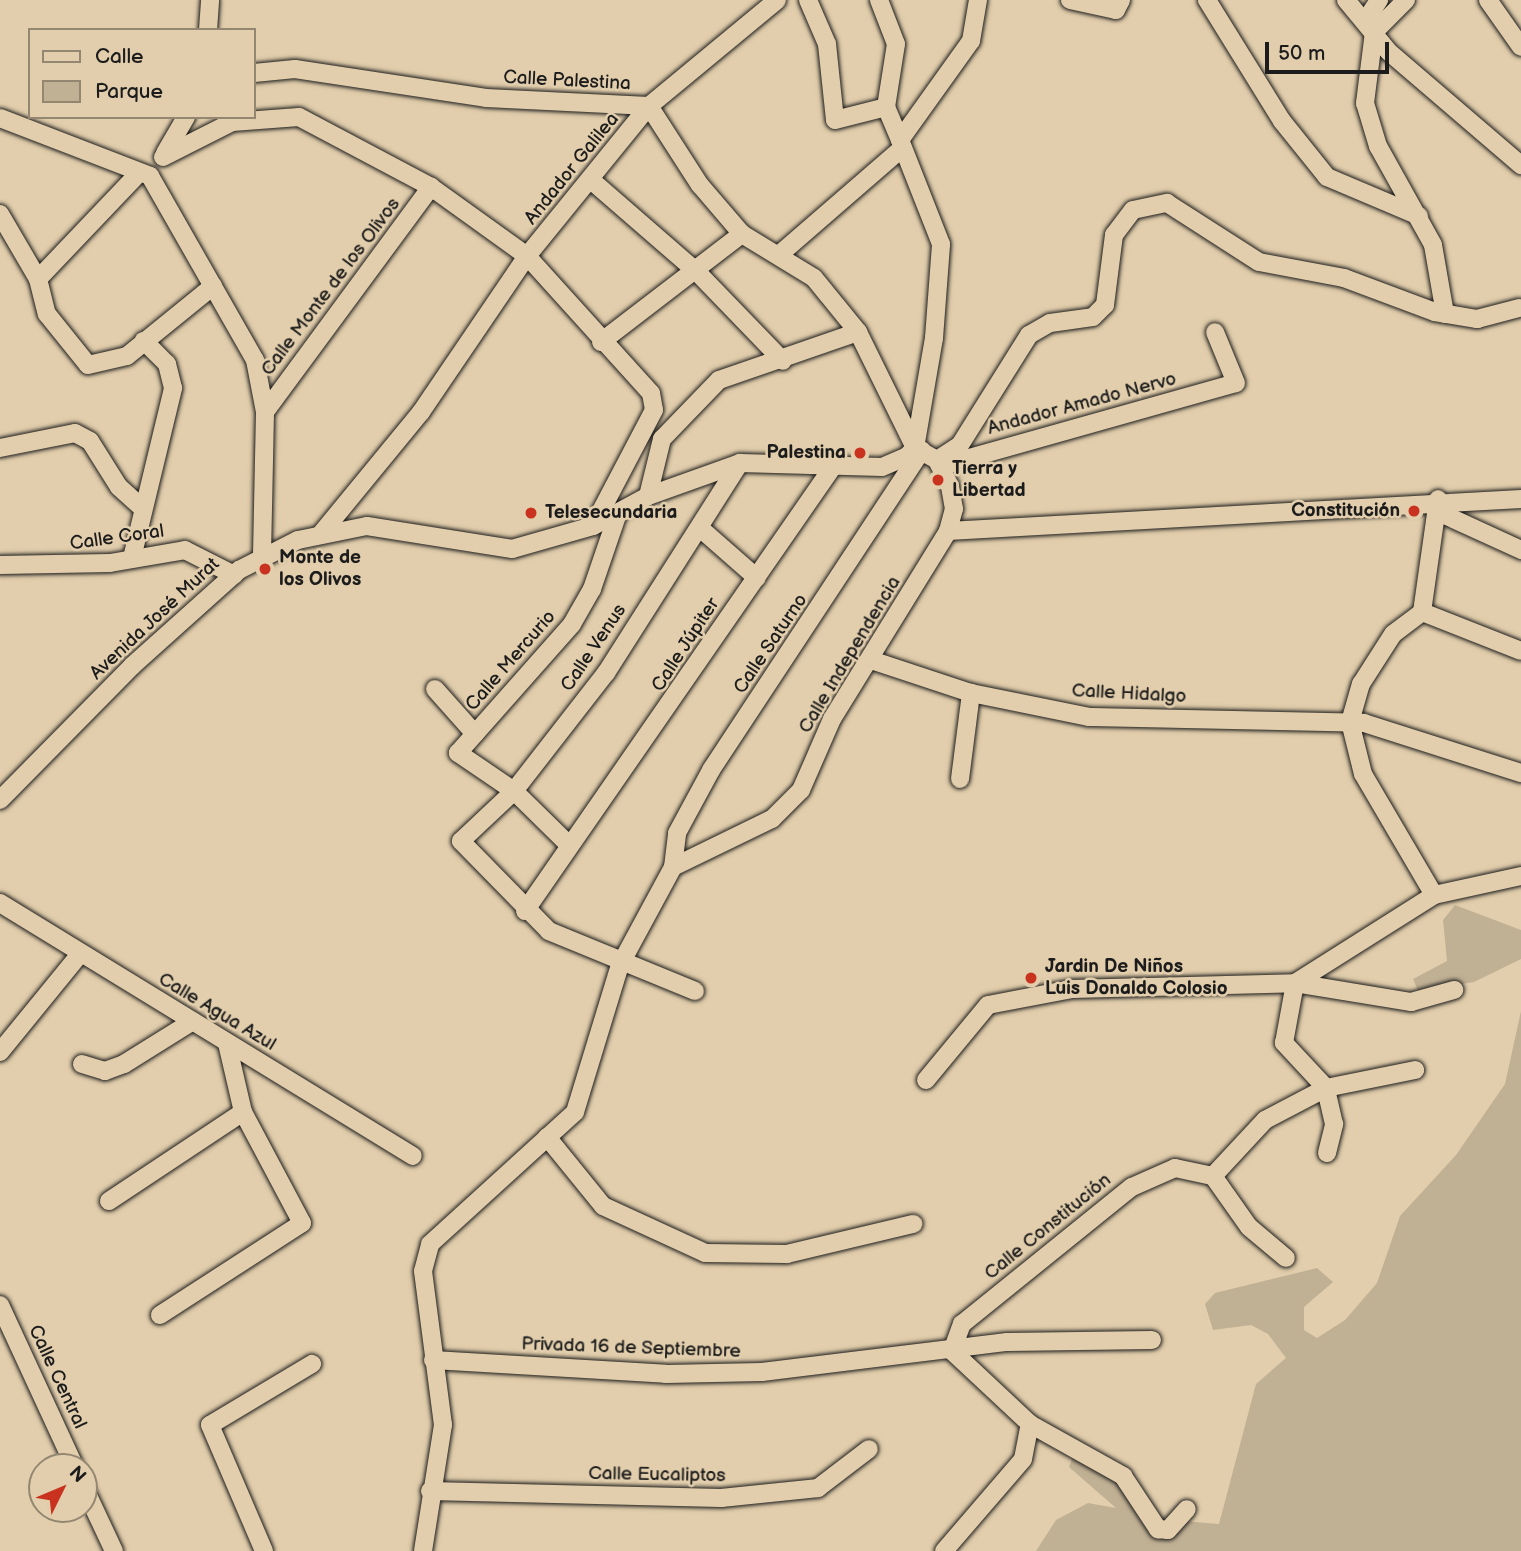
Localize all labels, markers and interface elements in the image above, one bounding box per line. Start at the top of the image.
legend [28,28,256,119]
scale bar [1269,28,1393,72]
text: 50 m [1278,41,1325,66]
text: Calle [95,44,144,69]
street label: Calle Palestina [503,66,631,96]
text: Parque [95,79,163,104]
street label: Andador Galilea [520,108,624,230]
street label: Calle Monte de los Olivos [257,194,405,380]
street label: Andador Amado Nervo [985,368,1179,440]
place label: Palestina [767,442,846,464]
marker: Palestina [852,445,868,461]
place label: Tierra y Libertad [952,458,1026,502]
marker: Tierra y Libertad [930,472,946,488]
place label: Constitución [1291,500,1400,522]
place label: Telesecundaria [545,502,677,524]
marker: Constitución [1406,503,1422,519]
marker: Telesecundaria [523,505,539,521]
street label: Calle Coral [68,520,166,556]
place label: Monte de los Olivos [279,547,361,591]
street label: Avenida José Murat [85,553,225,685]
marker: Monte de los Olivos [257,561,273,577]
street label: Calle Independencia [794,572,906,738]
street label: Calle Saturno [729,590,813,698]
street label: Calle Júpiter [647,593,725,697]
street label: Calle Venus [556,600,632,696]
street label: Calle Mercurio [461,606,561,716]
street label: Calle Hidalgo [1071,680,1187,708]
place label: Jardin De Niños Luis Donaldo Colosio [1045,956,1227,1000]
street label: Calle Agua Azul [154,968,280,1056]
marker: Jardin De Niños Luis Donaldo Colosio [1023,970,1039,986]
street label: Calle Constitución [980,1169,1116,1285]
street label: Calle Central [23,1322,91,1432]
street label: Privada 16 de Septiembre [521,1333,741,1363]
north arrow [28,1453,98,1523]
text: N [64,1462,91,1488]
street label: Calle Eucaliptos [588,1462,726,1488]

